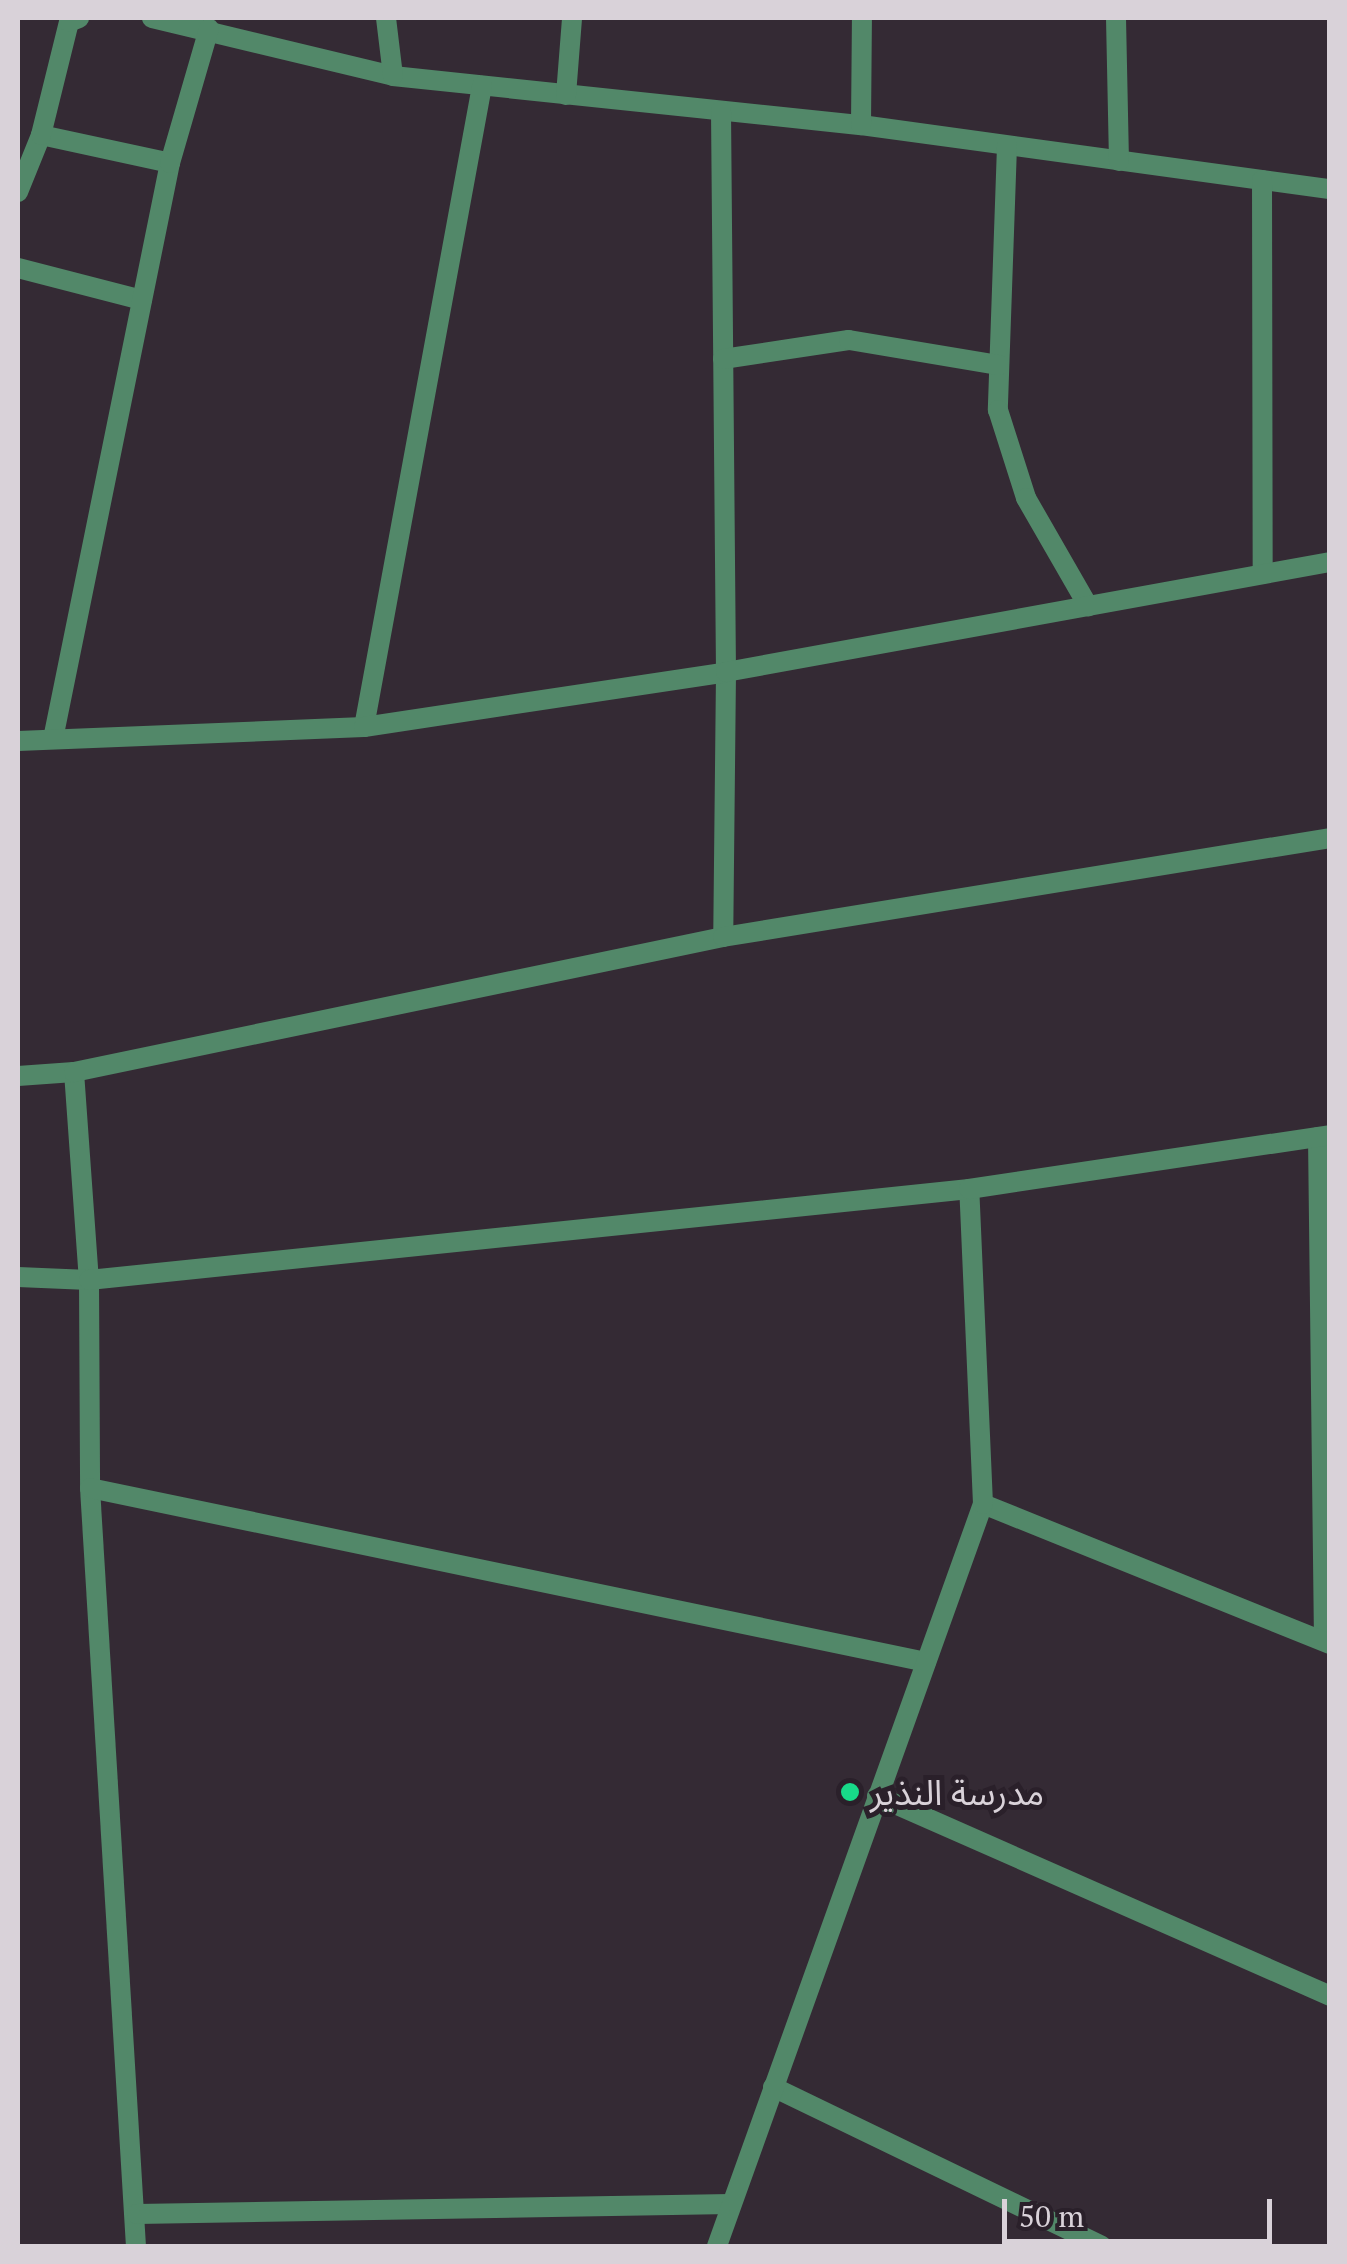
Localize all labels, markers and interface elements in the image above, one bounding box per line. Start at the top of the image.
place label: مدرسة النذير [870,1771,1044,1813]
marker: مدرسة النذير [839,1781,861,1803]
scale bar [1007,2179,1277,2241]
text: 50 m [1019,2196,1084,2236]

